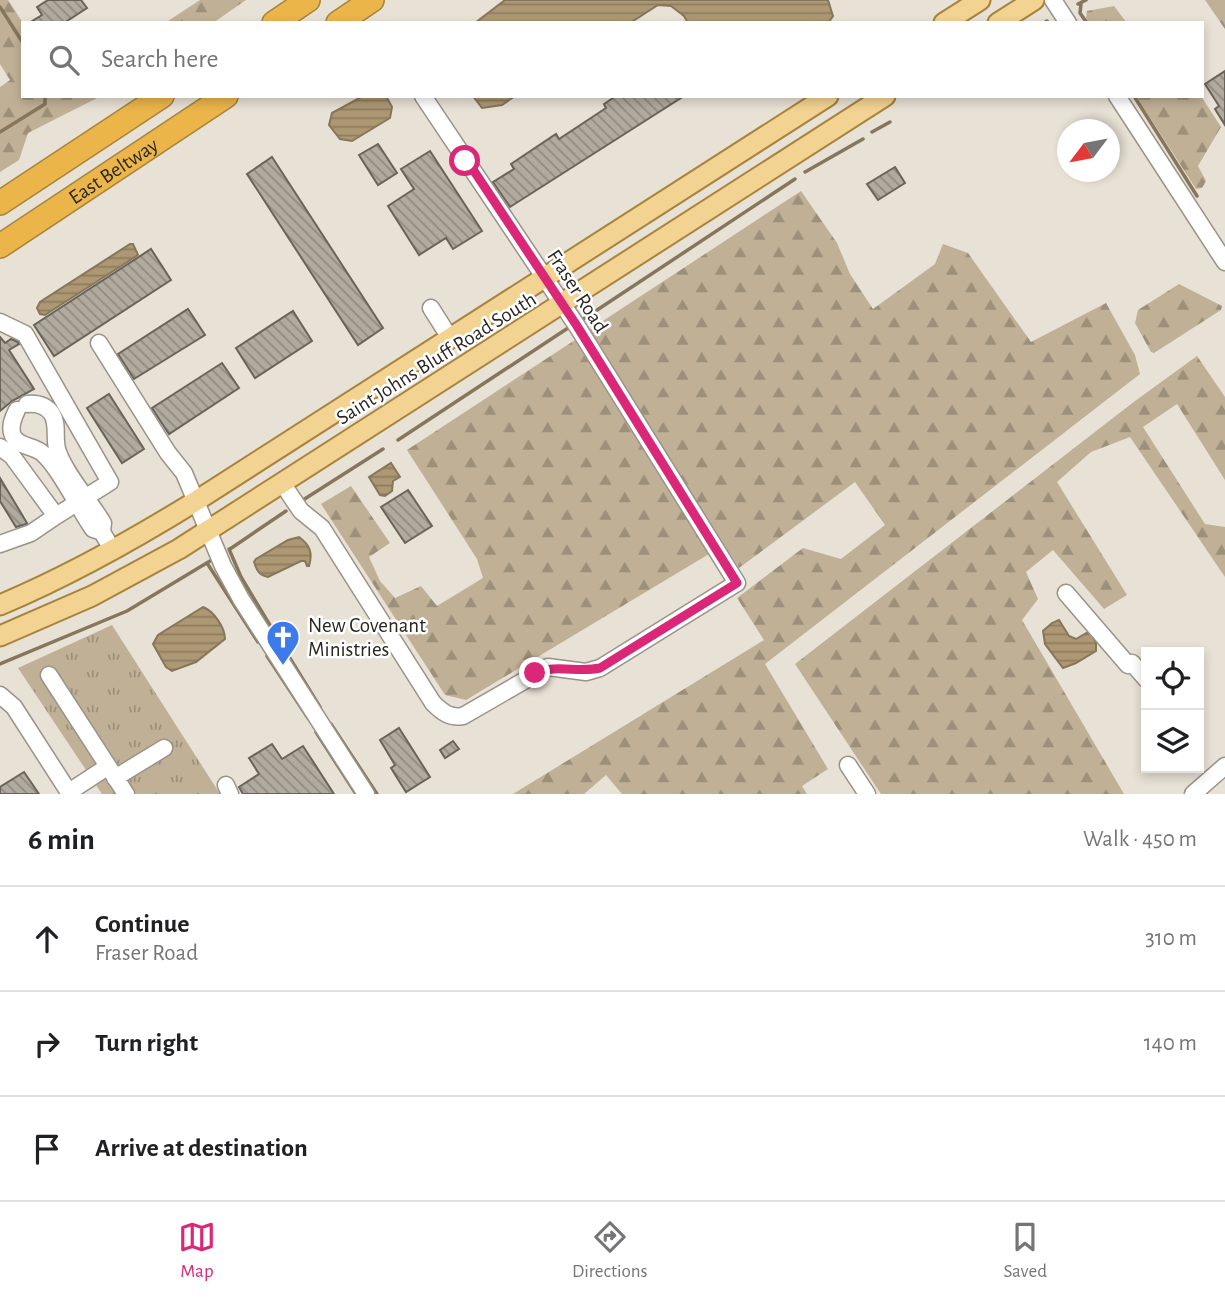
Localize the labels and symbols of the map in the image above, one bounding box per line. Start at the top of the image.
north arrow [1057,119,1120,182]
street label: East Beltway [65,134,162,208]
route start [449,145,480,176]
street label: Fraser Road [543,246,612,337]
street label: Saint Johns Bluff Road South [333,288,540,429]
place label: New Covenant Ministries [308,615,426,660]
church icon: New Covenant Ministries [264,618,302,667]
route end [519,657,550,688]

